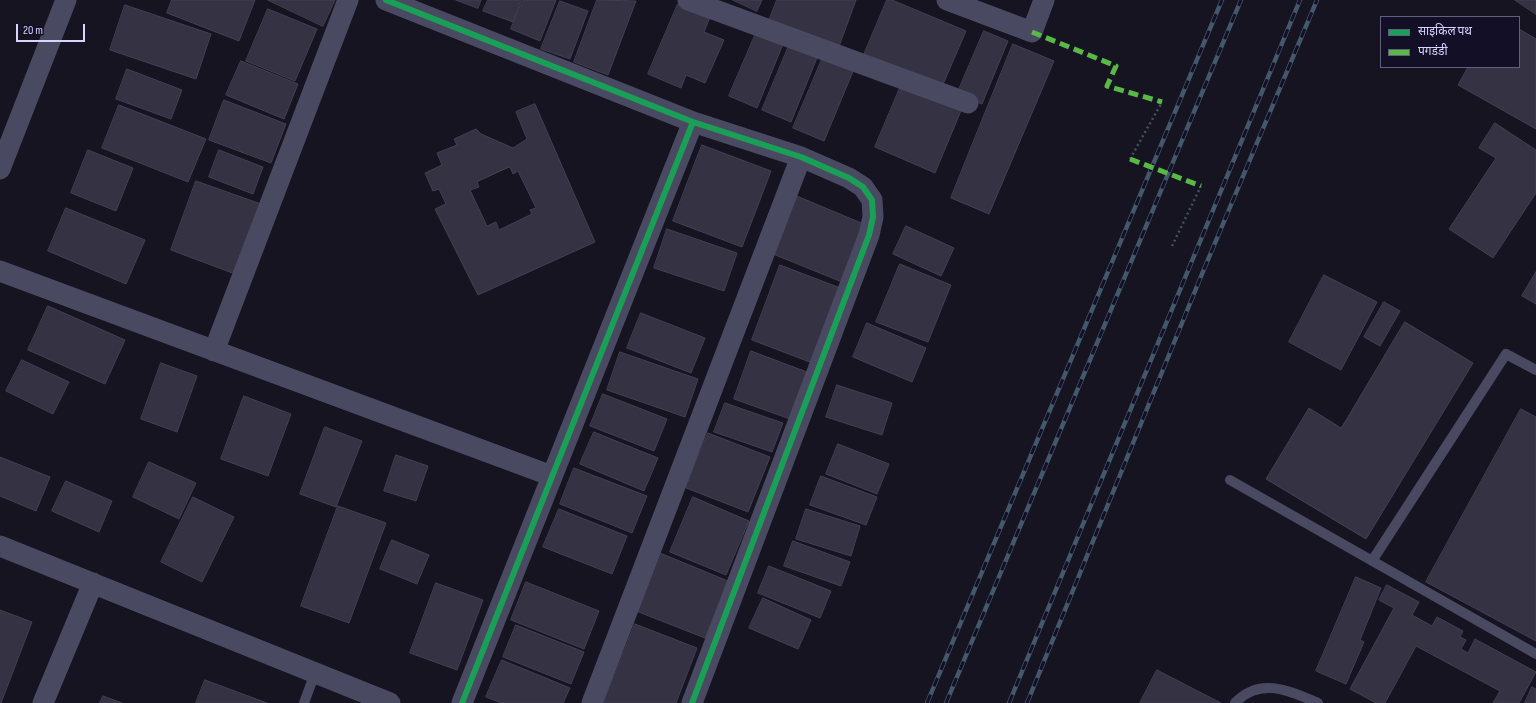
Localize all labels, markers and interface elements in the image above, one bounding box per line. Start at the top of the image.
scale bar [18,16,87,42]
legend [1380,16,1520,68]
text: 20 m [23,23,43,38]
text: साइकिल पथ [1418,24,1472,39]
text: पगडंडी [1418,44,1448,59]

